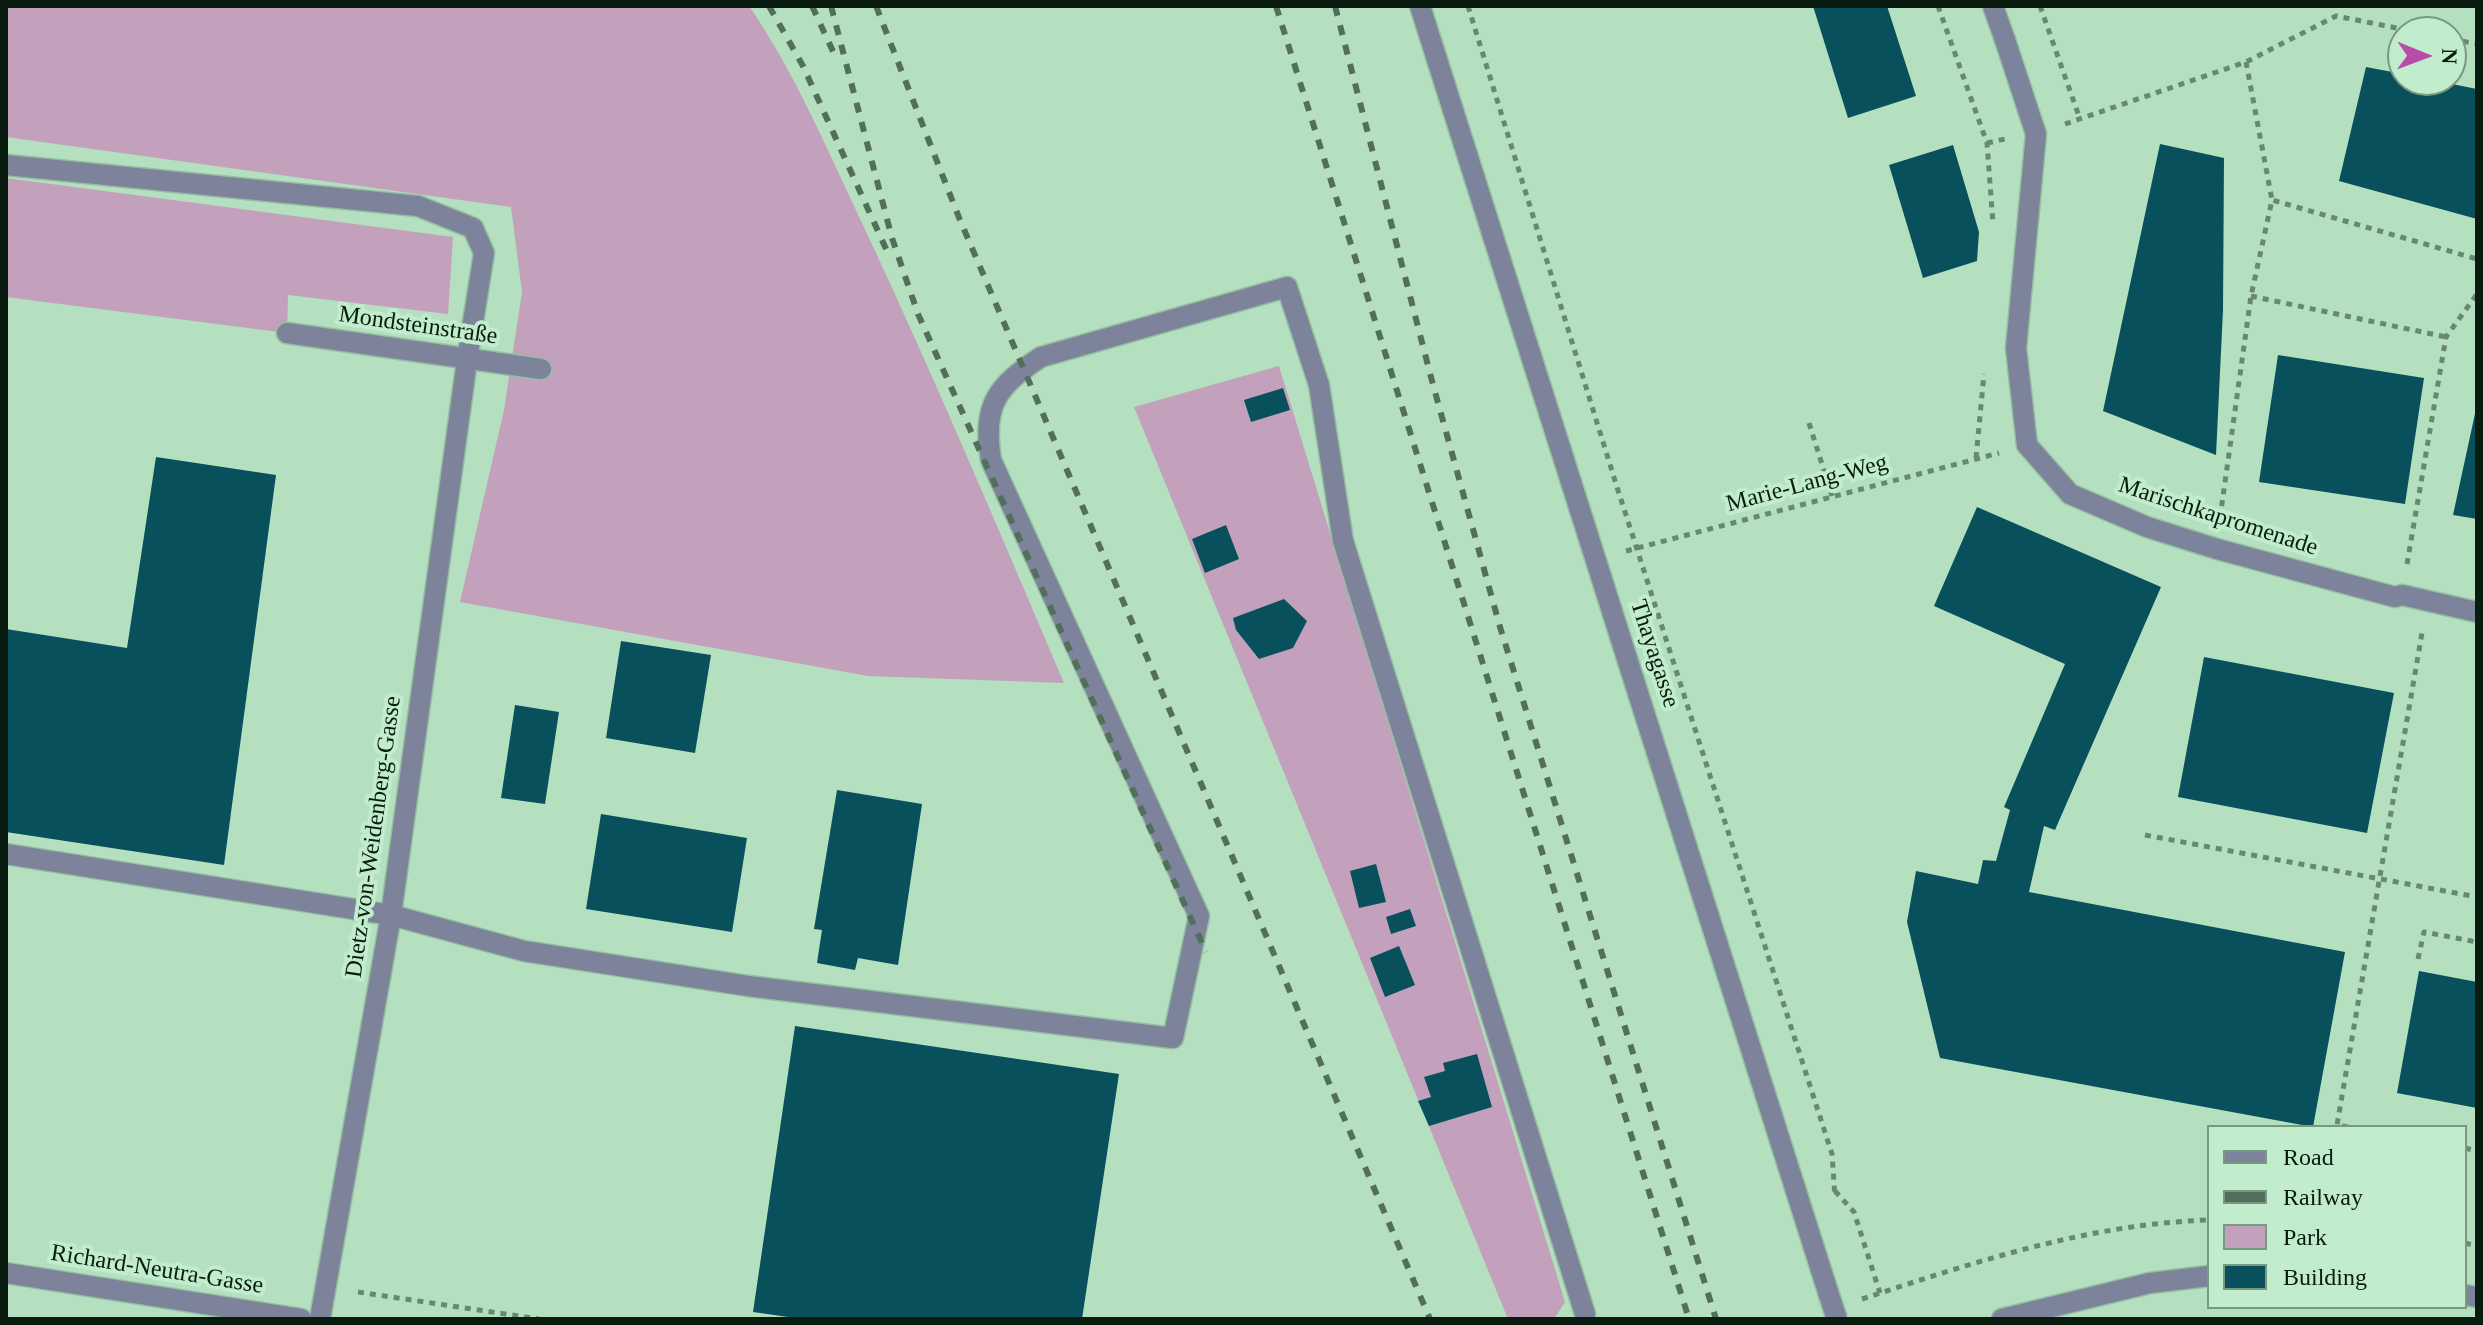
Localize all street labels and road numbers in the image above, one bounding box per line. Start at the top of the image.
street label: Mondsteinstraße [337,301,499,351]
street label: Marie-Lang-Weg [1723,449,1891,519]
street label: Marischkapromenade [2115,471,2321,563]
street label: Thayagasse [1623,596,1685,712]
street label: Dietz-von-Weidenberg-Gasse [340,694,408,980]
street label: Richard-Neutra-Gasse [49,1239,265,1301]

